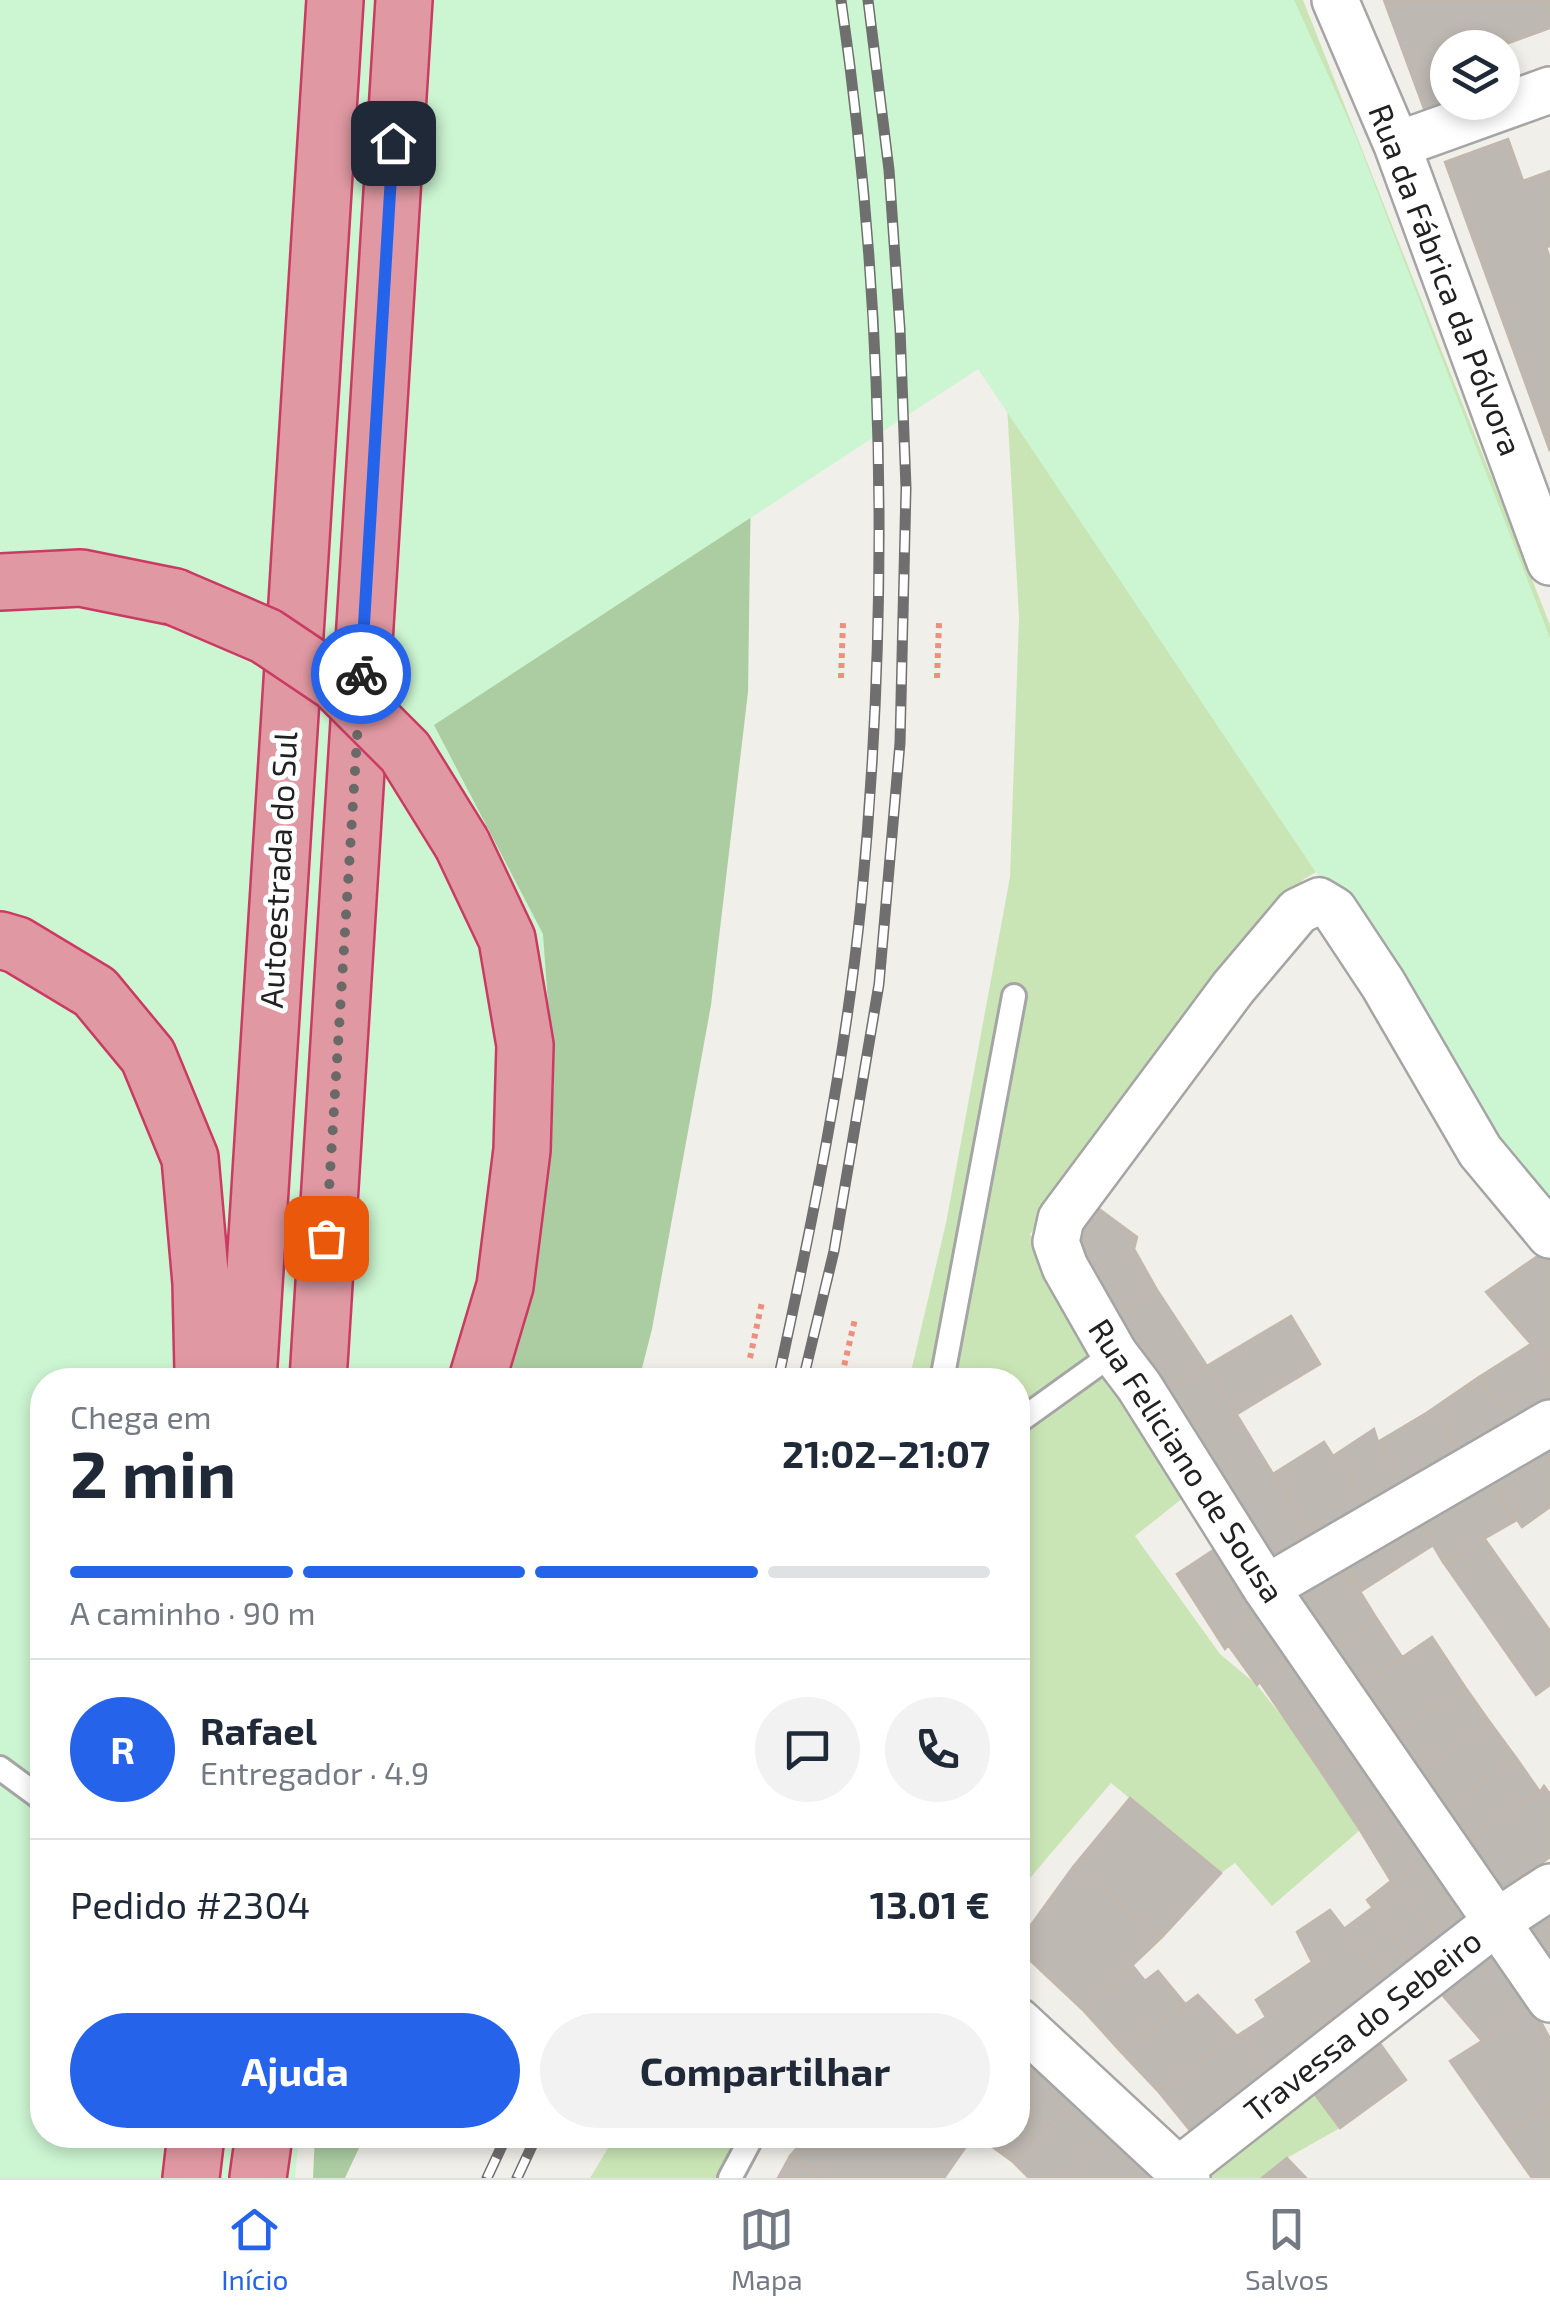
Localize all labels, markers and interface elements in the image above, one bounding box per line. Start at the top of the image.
map controls [1430,30,1520,120]
button: layers [1430,30,1520,120]
street label: Rua da Fábrica da Pólvora [1362,98,1531,460]
pin [351,101,436,186]
icon: home [366,116,421,171]
courier [311,624,411,724]
icon: bike [334,647,389,702]
street label: Autoestrada do Sul [251,730,303,1009]
pin [284,1196,369,1281]
icon: bag [299,1211,354,1266]
street label: Rua Feliciano de Sousa [1082,1311,1293,1609]
text: Chega em [70,1397,212,1435]
text: 21:02–21:07 [782,1430,990,1476]
text: 2 min [70,1433,236,1511]
text: A caminho · 90 m [70,1593,315,1631]
button: chat [755,1697,860,1802]
button: phone [885,1697,990,1802]
text: Rafael [200,1707,317,1753]
text: R [110,1726,135,1772]
text: Entregador · 4.9 [200,1753,429,1791]
text: Pedido #2304 [70,1881,310,1927]
text: 13.01 € [870,1881,990,1927]
street label: Travessa do Sebeiro [1236,1920,1488,2129]
button: Ajuda [70,2013,520,2128]
button: Compartilhar [540,2013,990,2128]
tab: Início [221,2202,288,2296]
tab: Mapa [731,2202,803,2296]
tab: Salvos [1245,2202,1329,2296]

